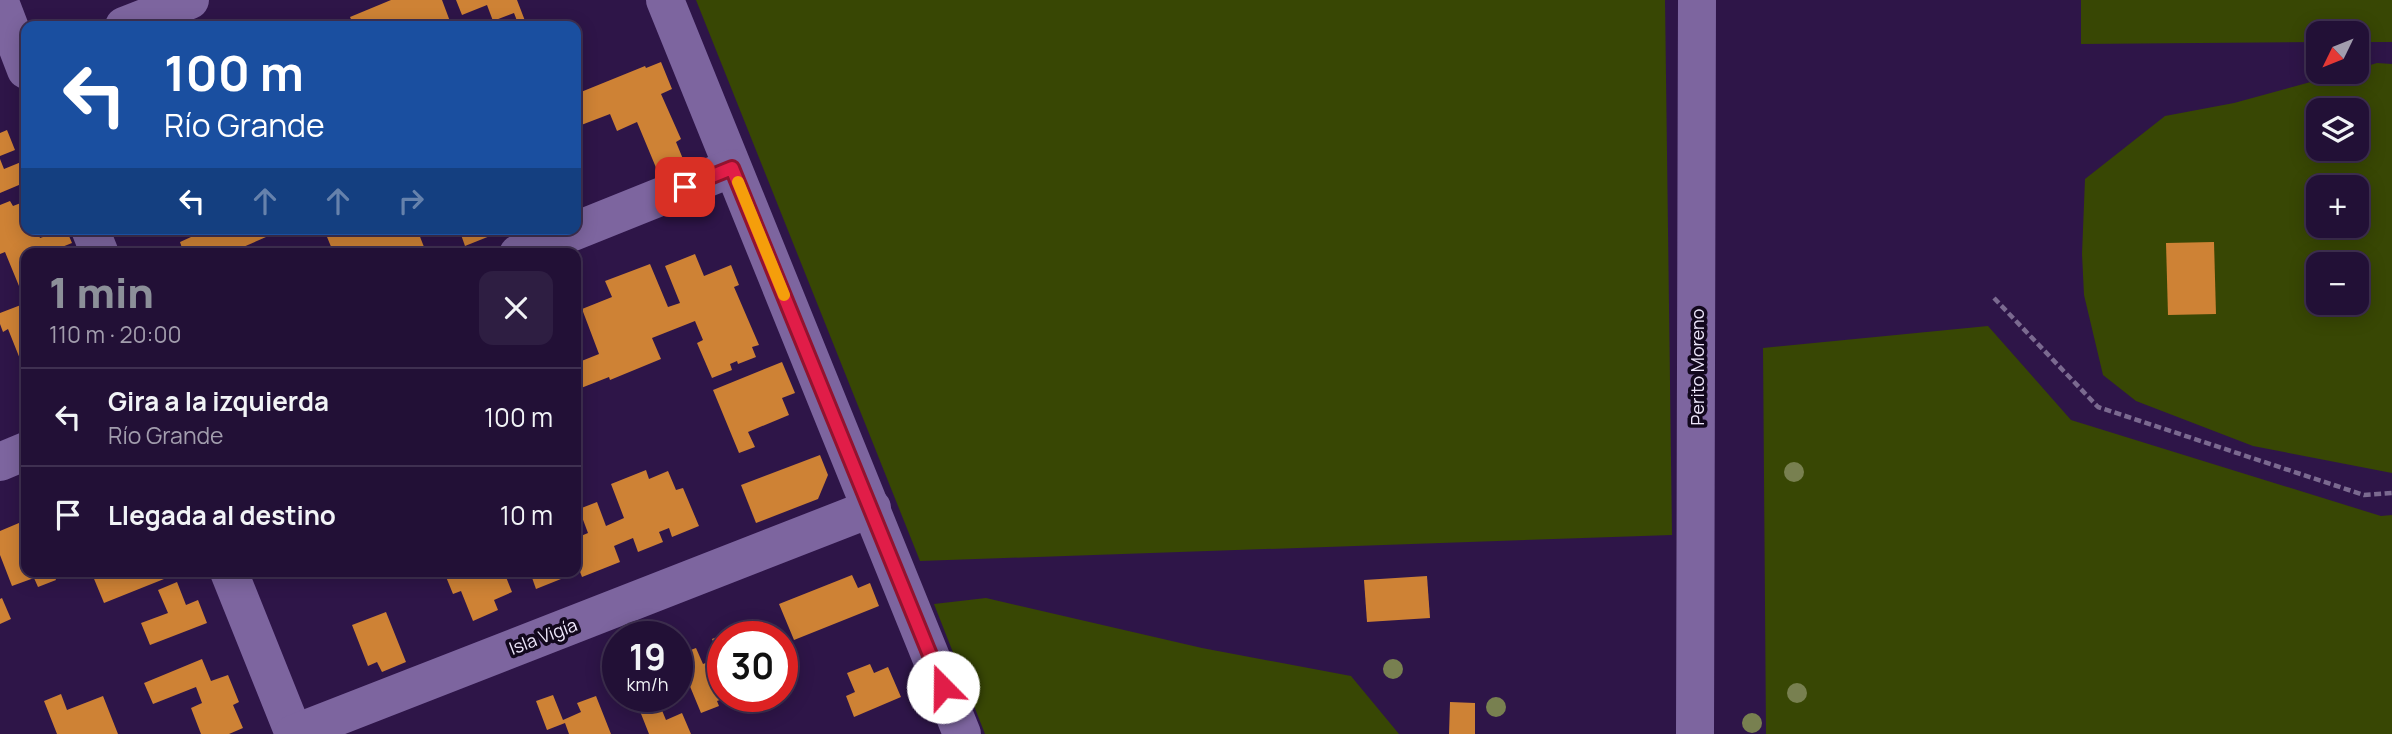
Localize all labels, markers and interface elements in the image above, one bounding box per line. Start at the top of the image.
north arrow [2306,21,2370,84]
map controls [2306,21,2369,315]
text: 100 m [164,39,304,106]
icon: left [49,49,140,140]
button: layers [2306,98,2369,161]
text: Río Grande [164,103,325,147]
pin [655,157,715,217]
icon: arrive [666,168,704,206]
button: + [2306,175,2369,238]
icon: left [173,182,211,220]
icon: ahead [246,182,284,220]
icon: ahead [319,182,357,220]
icon: right [392,182,430,220]
button: − [2306,252,2369,315]
text: 1 min [49,263,154,321]
button: close [479,271,553,345]
street label: Perito Moreno [1685,309,1709,425]
text: 110 m · 20:00 [49,318,182,350]
text: Gira a la izquierda [108,383,329,419]
icon: left [49,398,87,436]
text: 100 m [484,399,553,435]
text: Río Grande [108,419,224,451]
icon: arrive [49,496,87,534]
text: Llegada al destino [108,497,336,533]
text: 10 m [500,497,553,533]
street label: Isla Vigía [506,612,580,660]
speed limit sign: 30 [707,621,798,712]
text: 19 [629,633,666,681]
position arrow [906,650,980,724]
text: km/h [627,672,668,696]

